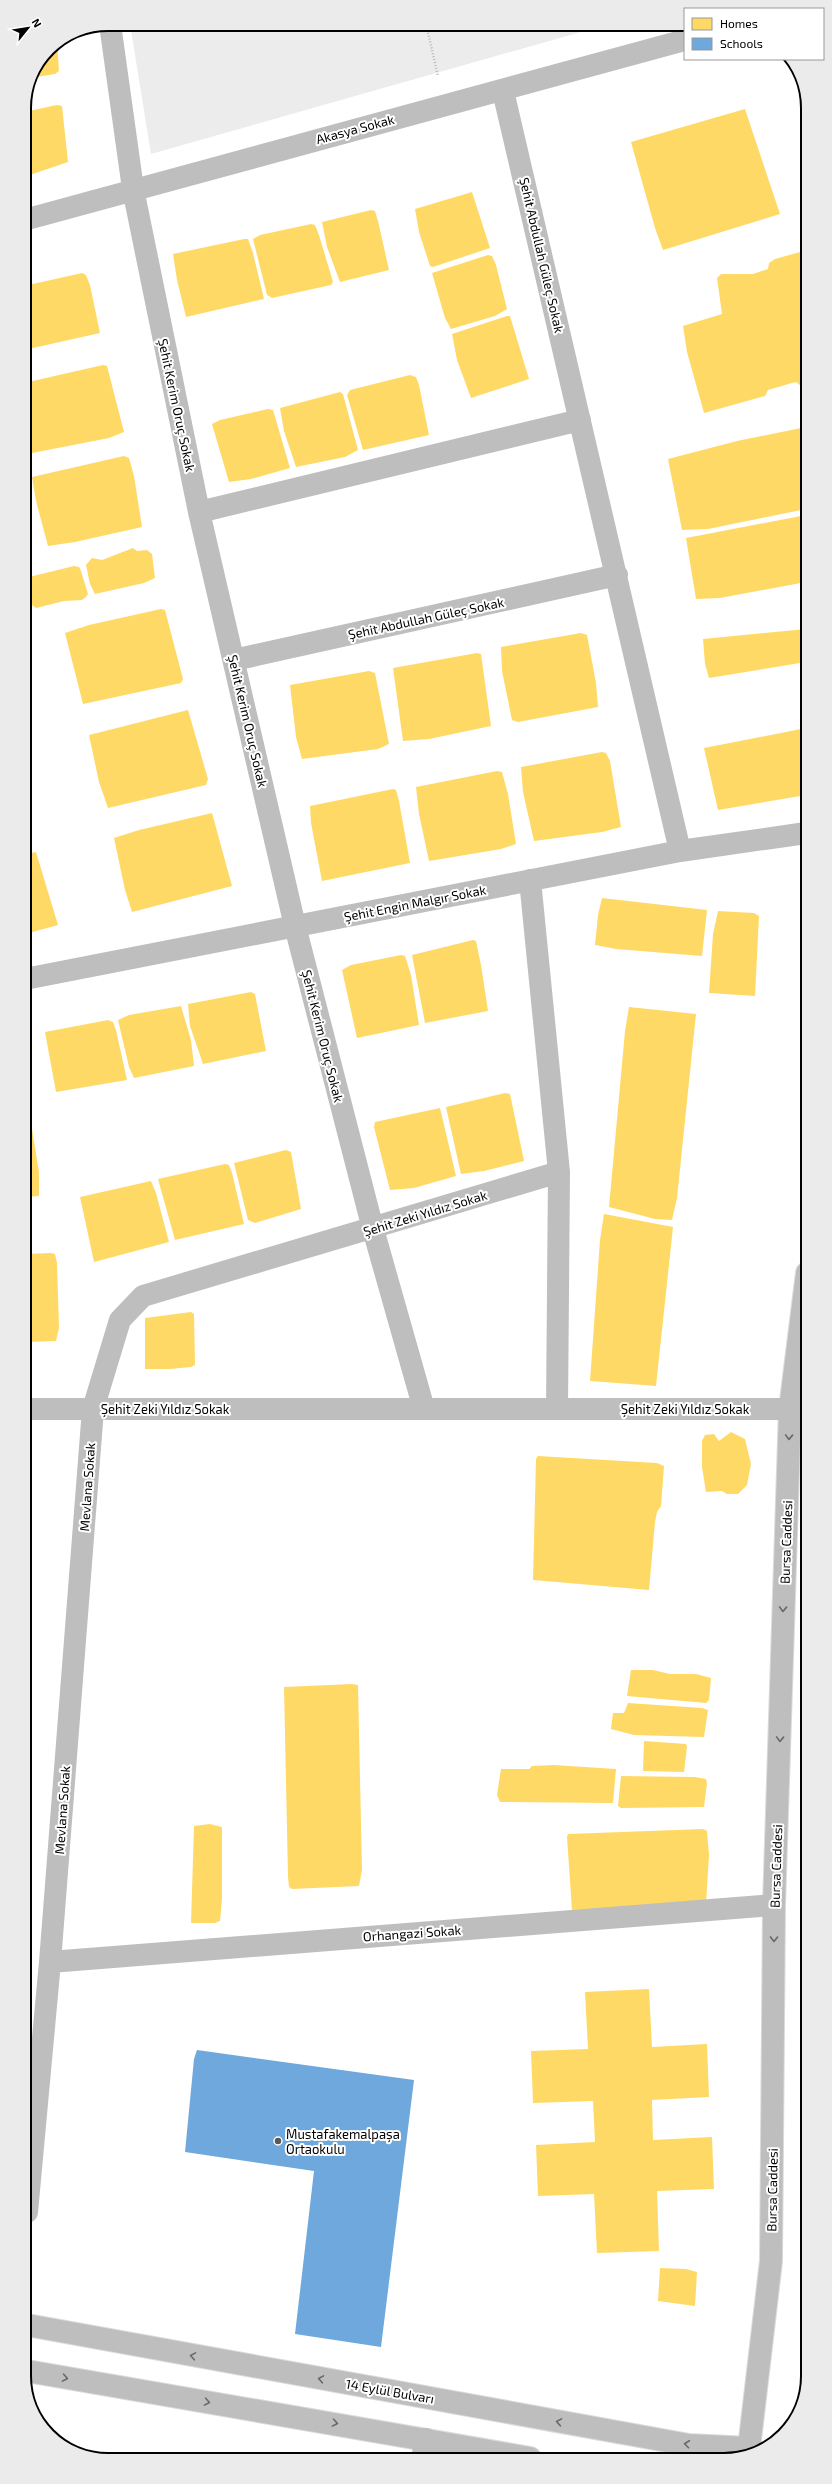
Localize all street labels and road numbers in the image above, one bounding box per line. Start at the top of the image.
street label: Akasya Sokak [314,111,396,147]
street label: Şehit Abdullah Güleç Sokak [515,176,568,335]
street label: Şehit Kerim Oruç Sokak [154,337,199,474]
street label: Şehit Abdullah Güleç Sokak [347,594,506,643]
street label: Şehit Kerim Oruç Sokak [224,653,271,790]
street label: Şehit Engin Malgır Sokak [343,881,488,926]
street label: Şehit Kerim Oruç Sokak [298,968,347,1104]
street label: Şehit Zeki Yıldız Sokak [361,1186,490,1240]
street label: Şehit Zeki Yıldız Sokak [101,1401,230,1418]
street label: Şehit Zeki Yıldız Sokak [621,1401,750,1418]
street label: Mevlana Sokak [76,1442,98,1532]
street label: Bursa Caddesi [777,1500,795,1584]
street label: Mevlana Sokak [51,1765,73,1855]
street label: Bursa Caddesi [767,1824,785,1908]
street label: Orhangazi Sokak [362,1922,462,1944]
street label: Bursa Caddesi [763,2148,781,2232]
street label: 14 Eylül Bulvarı [345,2375,435,2407]

